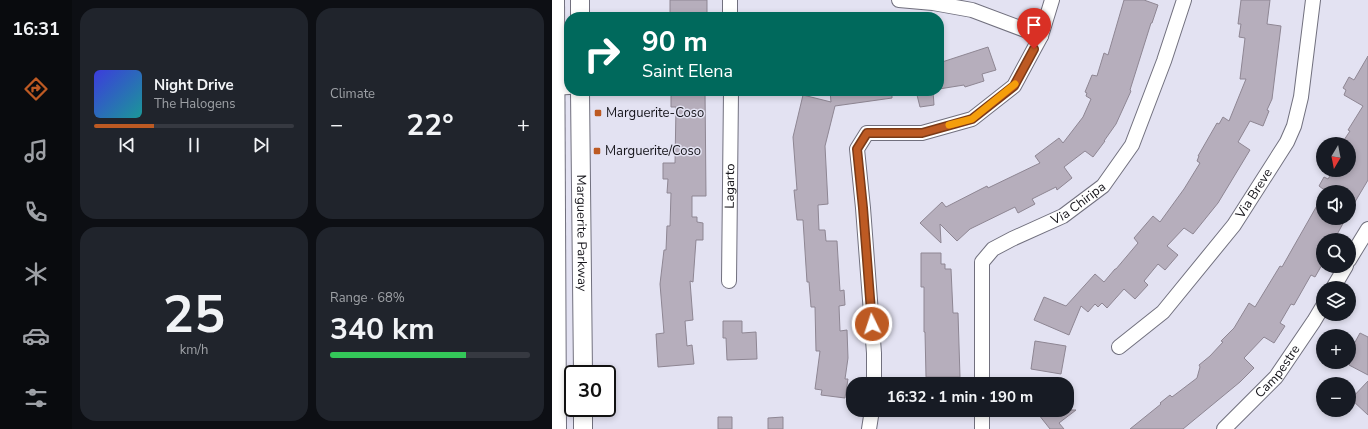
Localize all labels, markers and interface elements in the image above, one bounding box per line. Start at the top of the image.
pin [1017,8,1051,49]
icon: arrive [1023,14,1045,36]
text: 16:31 [12,17,60,41]
text: 90 m [642,23,708,61]
icon: right [576,28,628,80]
text: Saint Elena [642,59,733,83]
icon: directions [22,75,50,103]
text: Night Drive [154,75,234,95]
text: Climate [330,85,375,103]
text: The Halogens [154,95,235,113]
place label: Marguerite-Coso [606,104,704,122]
text: 22° [406,105,454,146]
marker: Marguerite-Coso [593,108,603,118]
text: − [330,110,343,140]
text: + [517,110,530,140]
icon: previous [116,134,138,156]
icon: pause [183,134,205,156]
icon: next [250,134,272,156]
icon: music [22,137,50,165]
north arrow [1316,137,1356,177]
map controls [1316,137,1356,417]
place label: Marguerite/Coso [605,142,701,160]
marker: Marguerite/Coso [592,146,602,156]
street label: Lagarto [721,163,739,209]
street label: Via Breve [1231,165,1277,223]
street label: Marguerite Parkway [572,174,591,292]
street label: Via Chiripa [1047,178,1109,230]
button: sound [1316,185,1356,225]
icon: phone [22,198,50,226]
button: search [1316,233,1356,273]
icon: climate [22,260,50,288]
text: 25 [163,279,225,350]
button: layers [1316,281,1356,321]
text: Range · 68% [330,289,405,307]
position arrow [851,303,893,345]
text: 340 km [330,309,435,350]
icon: car [22,322,50,350]
button: + [1316,329,1356,369]
text: km/h [180,341,208,359]
street label: Campestre [1251,341,1304,402]
speed limit sign: 30 [564,365,616,417]
button: − [1316,377,1356,417]
icon: filters [22,384,50,412]
text: 16:32 · 1 min · 190 m [887,387,1033,407]

